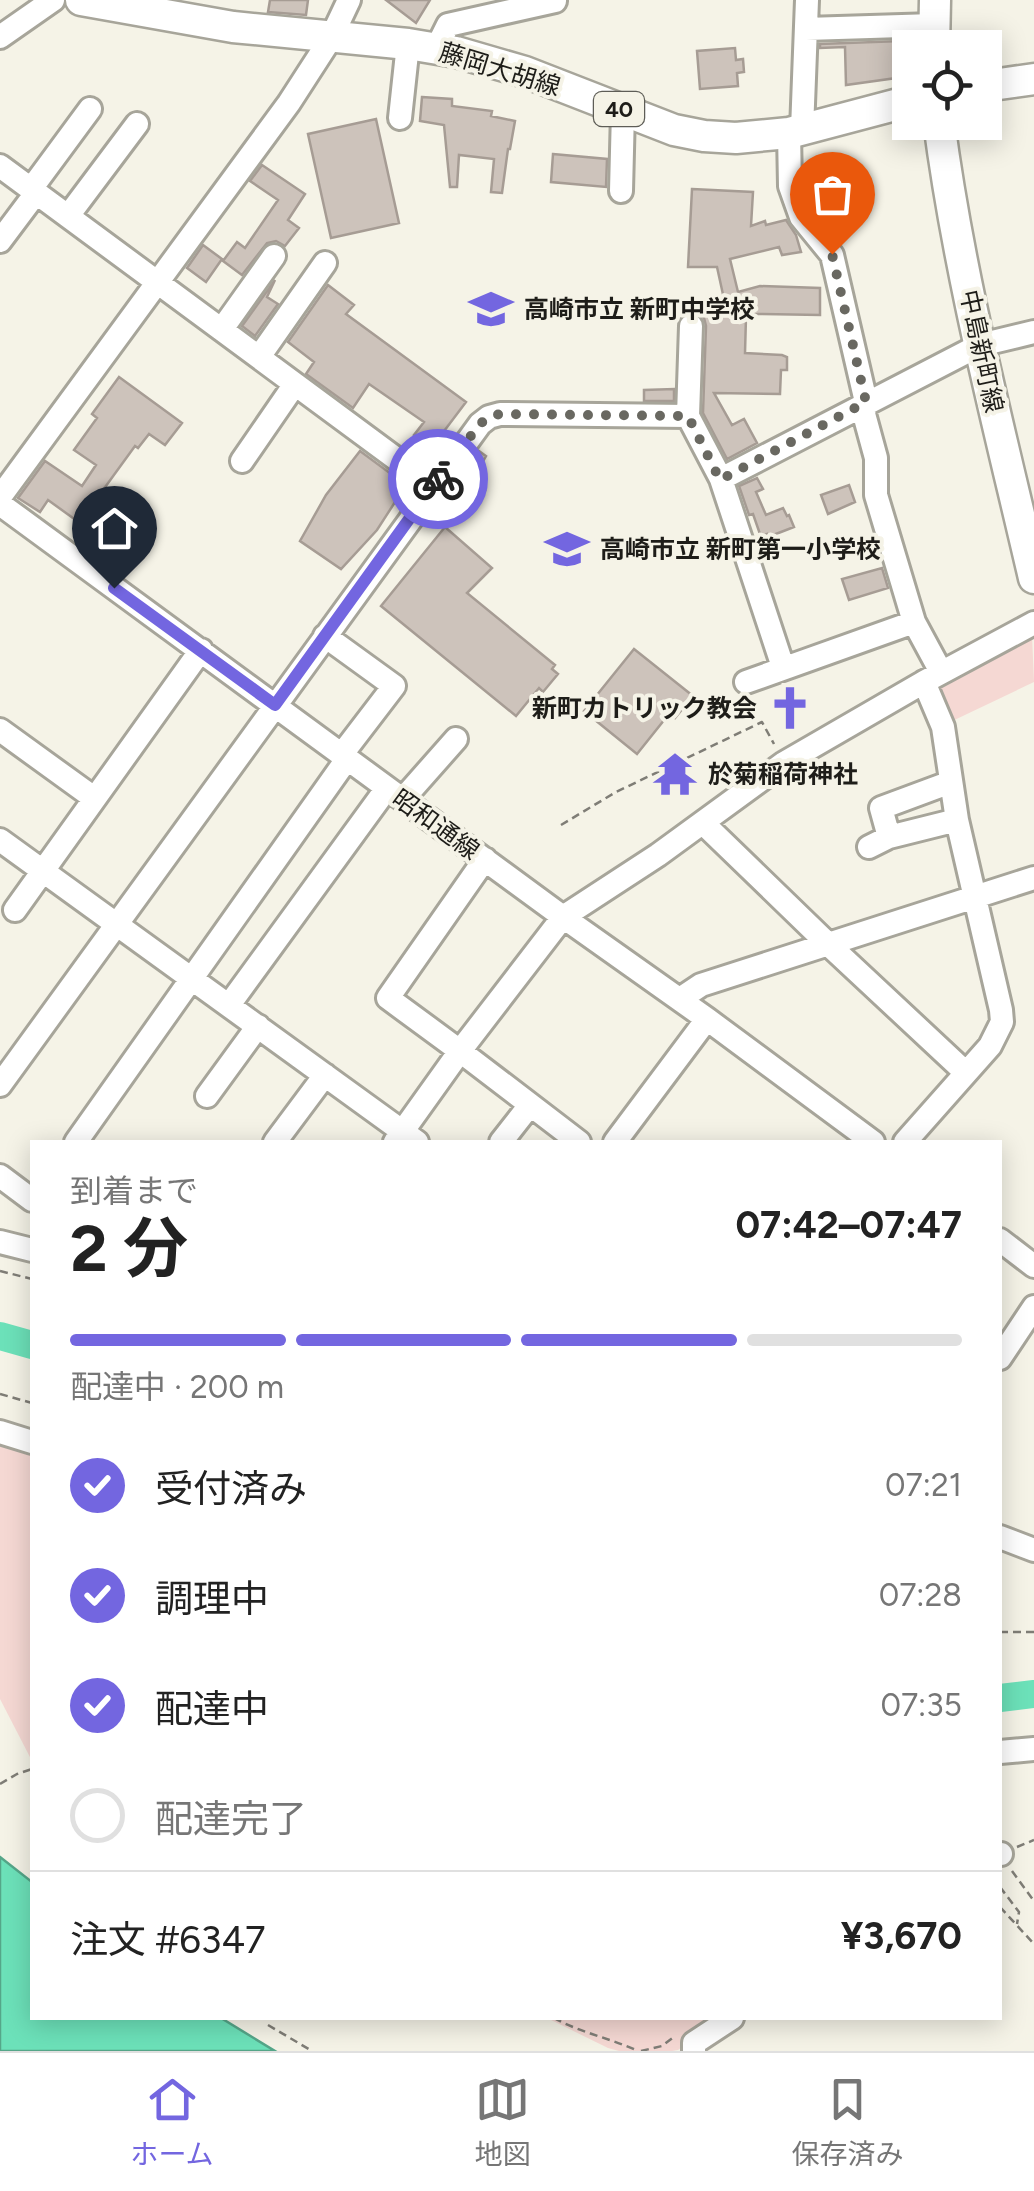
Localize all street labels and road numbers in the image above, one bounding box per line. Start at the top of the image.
street label: 藤岡大胡線 [436,36,564,102]
road number: 40 [594,92,644,126]
street label: 中島新町線 [954,287,1010,415]
street label: 昭和通線 [387,782,485,866]

